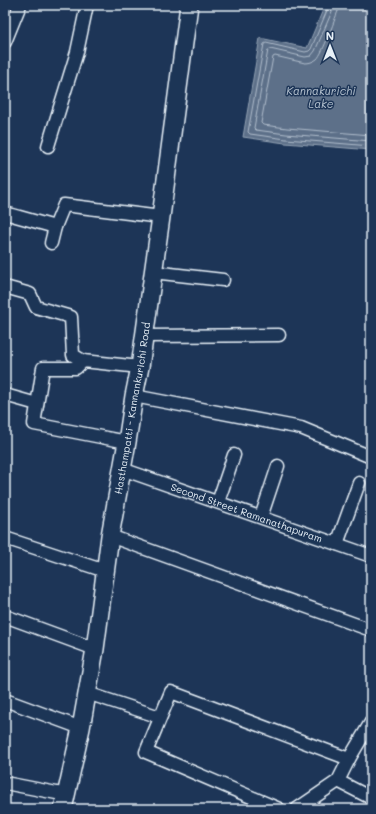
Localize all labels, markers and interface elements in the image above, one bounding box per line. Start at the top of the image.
north arrow [310,26,350,66]
text: N [326,28,334,43]
water label: Kannakurichi Lake [286,83,356,111]
street label: Hasthampatti - Kannankurichi Road [111,321,153,495]
street label: Second Street Ramanathapuram [169,480,324,545]

